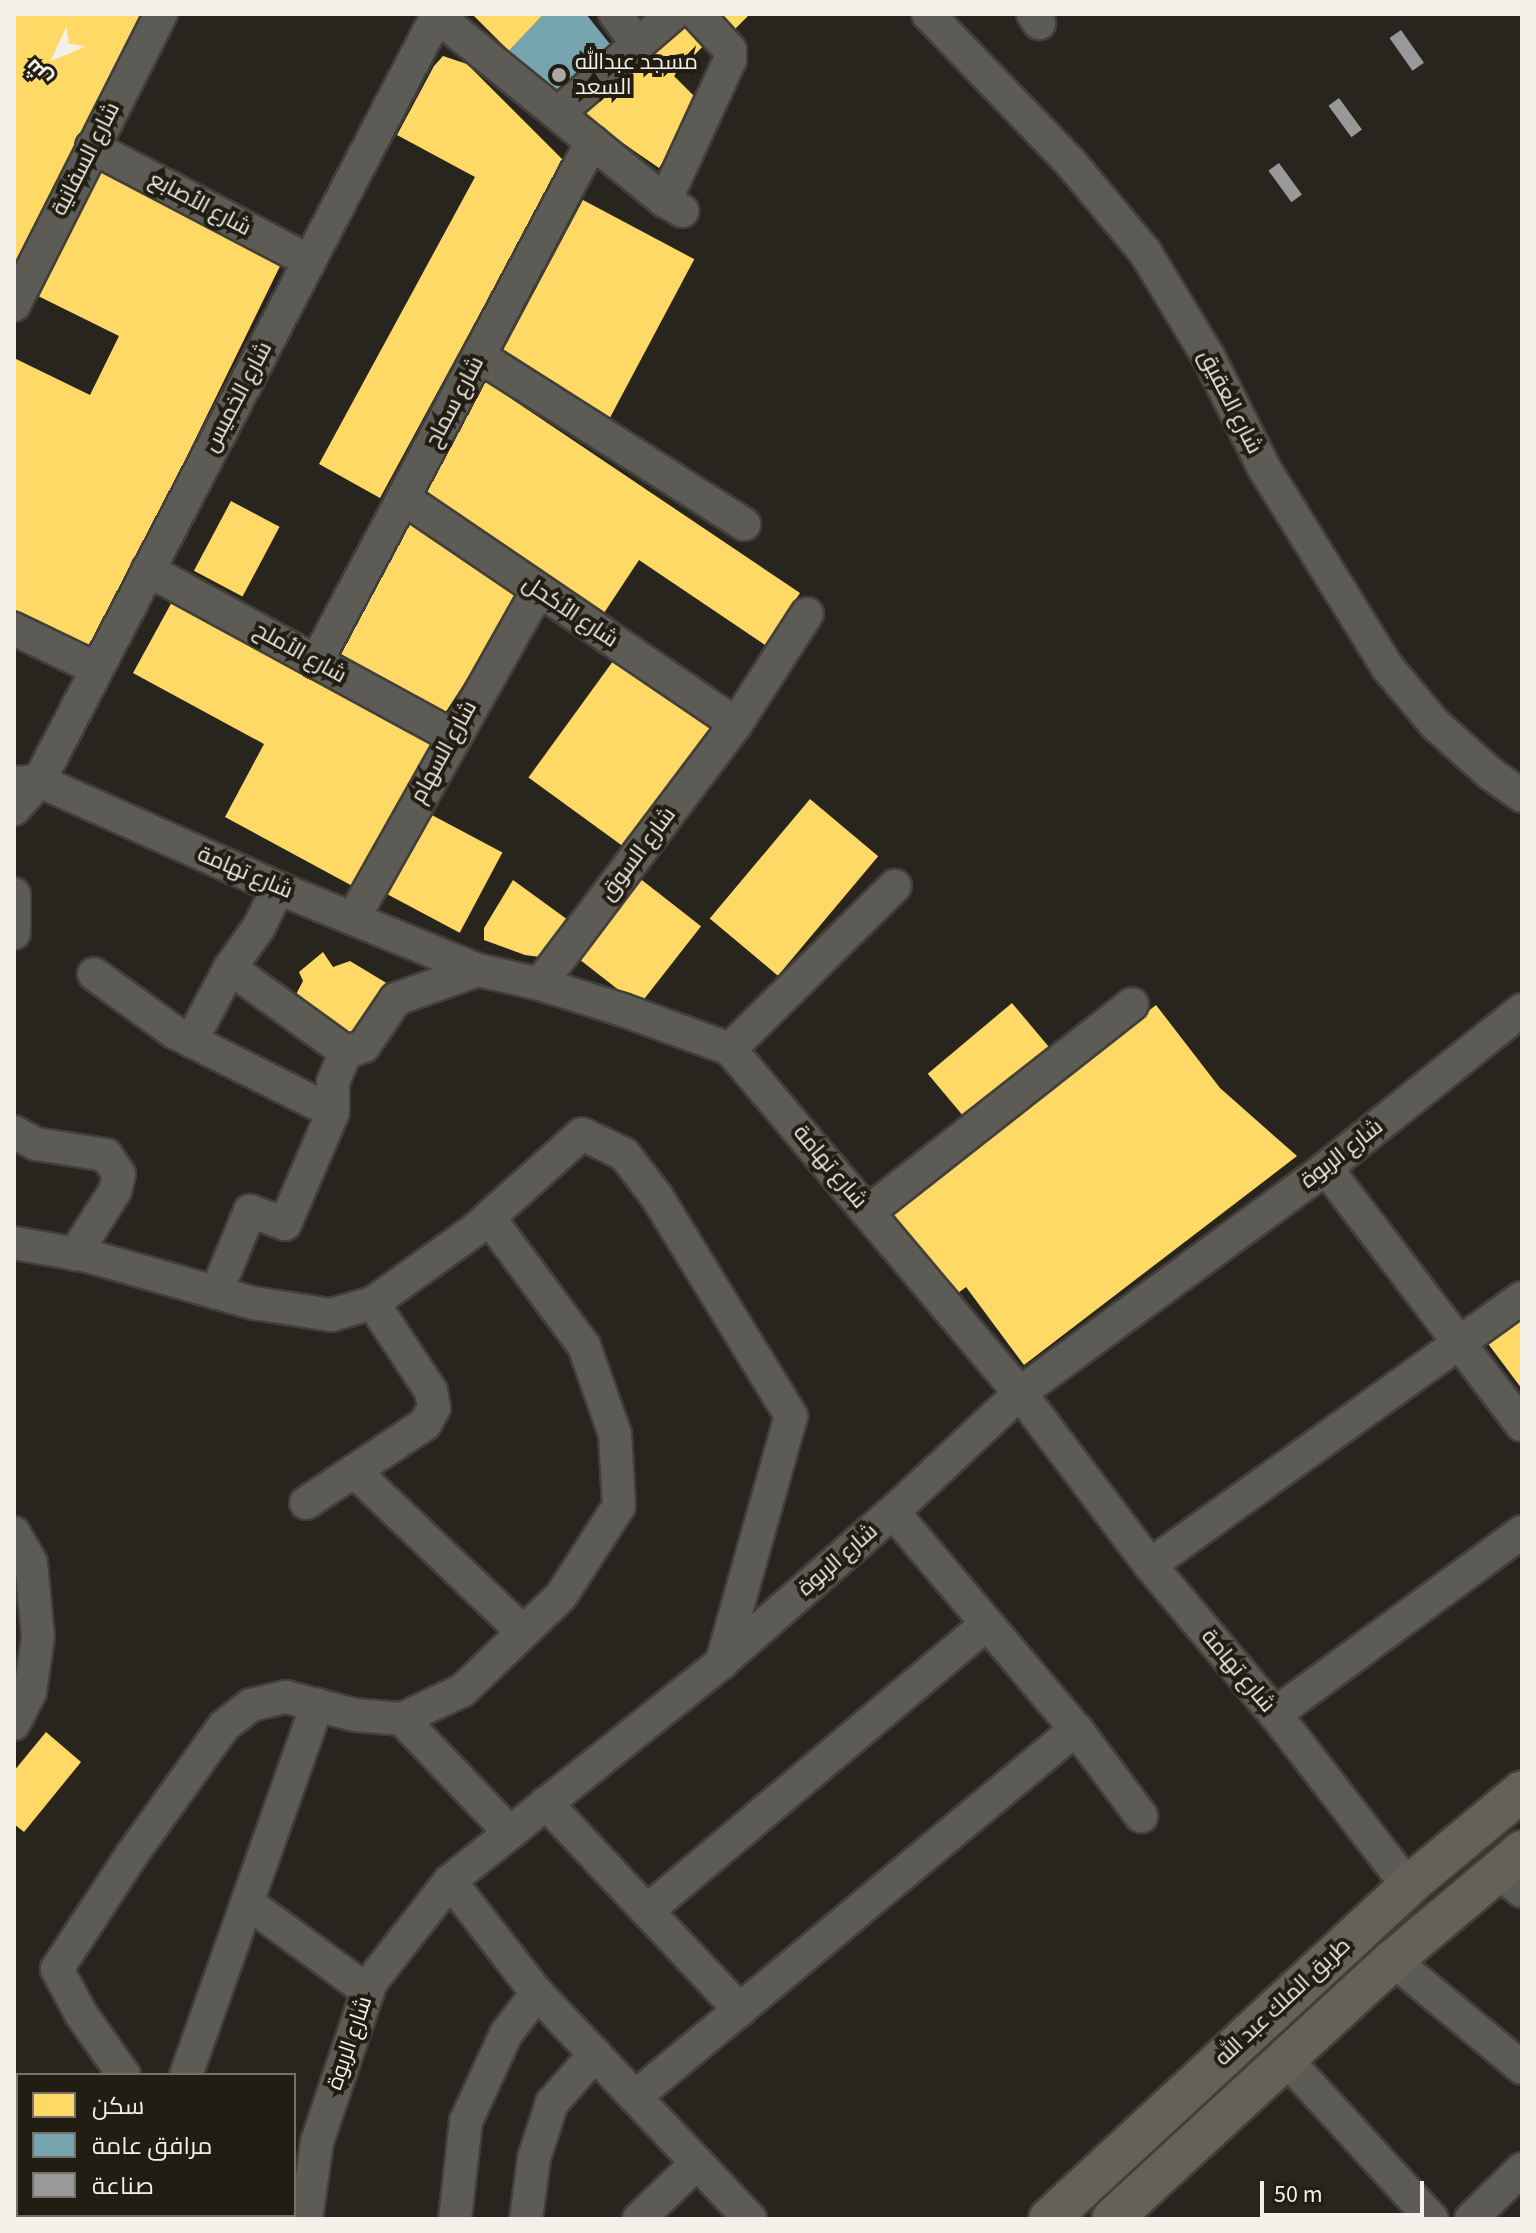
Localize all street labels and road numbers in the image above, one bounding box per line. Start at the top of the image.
street label: شارع السفانية [46,98,126,220]
street label: شارع الأصابع [145,166,255,242]
street label: شارع الخميس [198,337,278,457]
street label: شارع العقيق [1193,346,1267,458]
street label: شارع سماح [420,352,490,452]
street label: شارع الأكحل [517,570,623,654]
street label: شارع الأملح [249,617,351,689]
street label: شارع السهام [405,696,483,808]
street label: شارع السوق [594,802,682,906]
street label: شارع تهامة [193,841,297,905]
street label: شارع الربوة [1296,1114,1388,1194]
street label: شارع تهامة [788,1120,872,1214]
street label: شارع الربوة [793,1518,883,1602]
street label: شارع تهامة [1196,1624,1280,1718]
street label: طريق الملك عبد الله [1210,1933,1356,2071]
street label: شارع الربوة [322,1993,378,2093]

